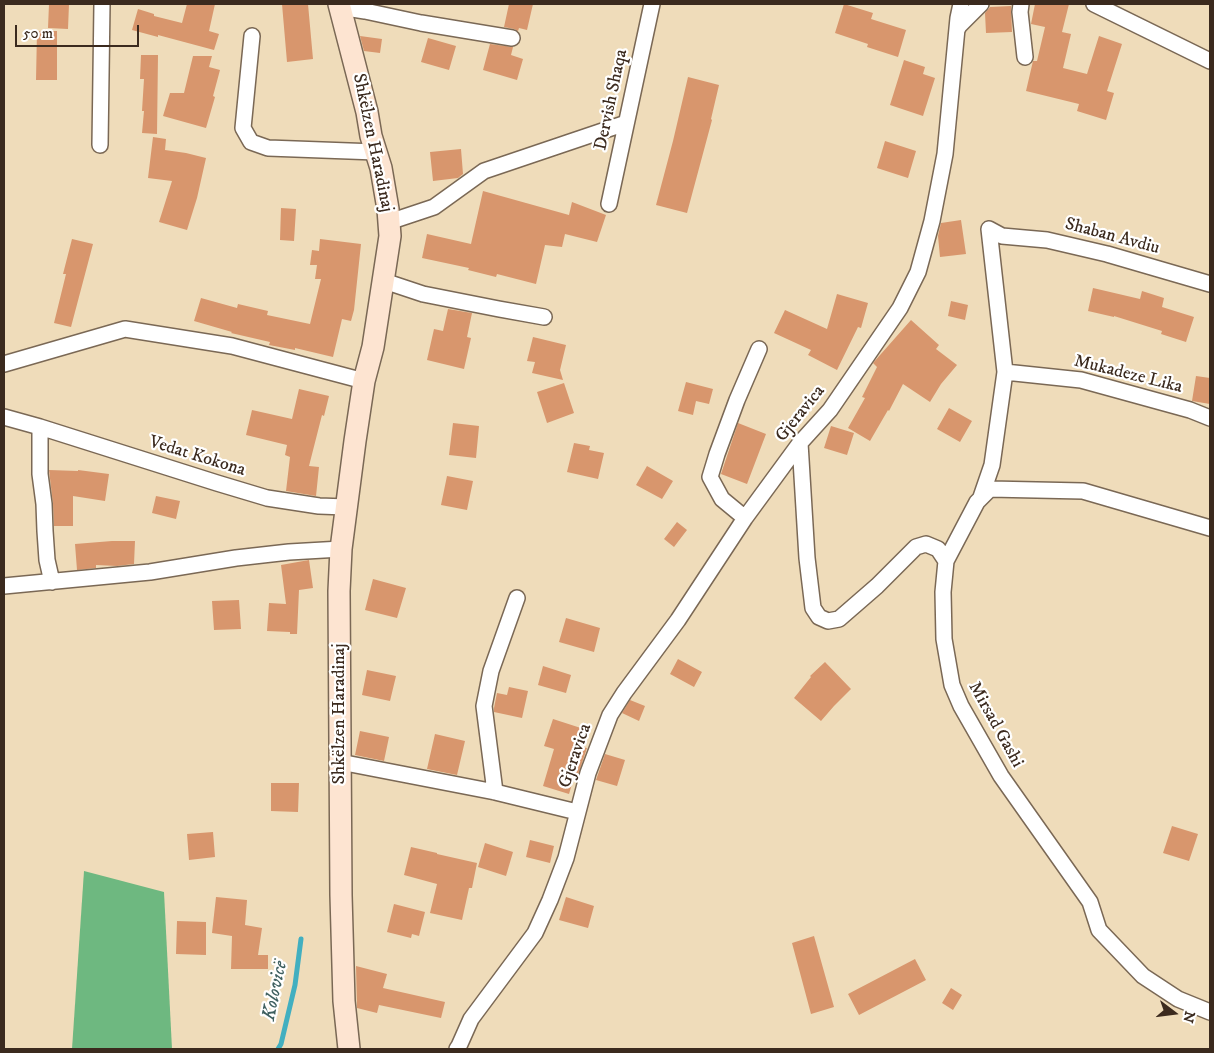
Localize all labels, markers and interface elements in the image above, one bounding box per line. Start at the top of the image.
scale bar [18,15,141,47]
text: 50 m [23,24,53,43]
street label: Dervish Shaqa [591,47,633,153]
street label: Shkëlzen Haradinaj [347,72,397,214]
street label: Shaban Avdiu [1062,214,1162,260]
street label: Mukadeze Lika [1071,351,1185,399]
street label: Gjeravica [772,381,830,447]
street label: Vedat Kokona [146,432,248,482]
street label: Shkëlzen Haradinaj [329,643,351,785]
street label: Mirsad Gashi [963,678,1027,772]
street label: Gjeravica [555,721,597,791]
water label: Kolovicë [259,959,293,1023]
north arrow [1149,988,1199,1038]
text: N [1178,1009,1199,1025]

